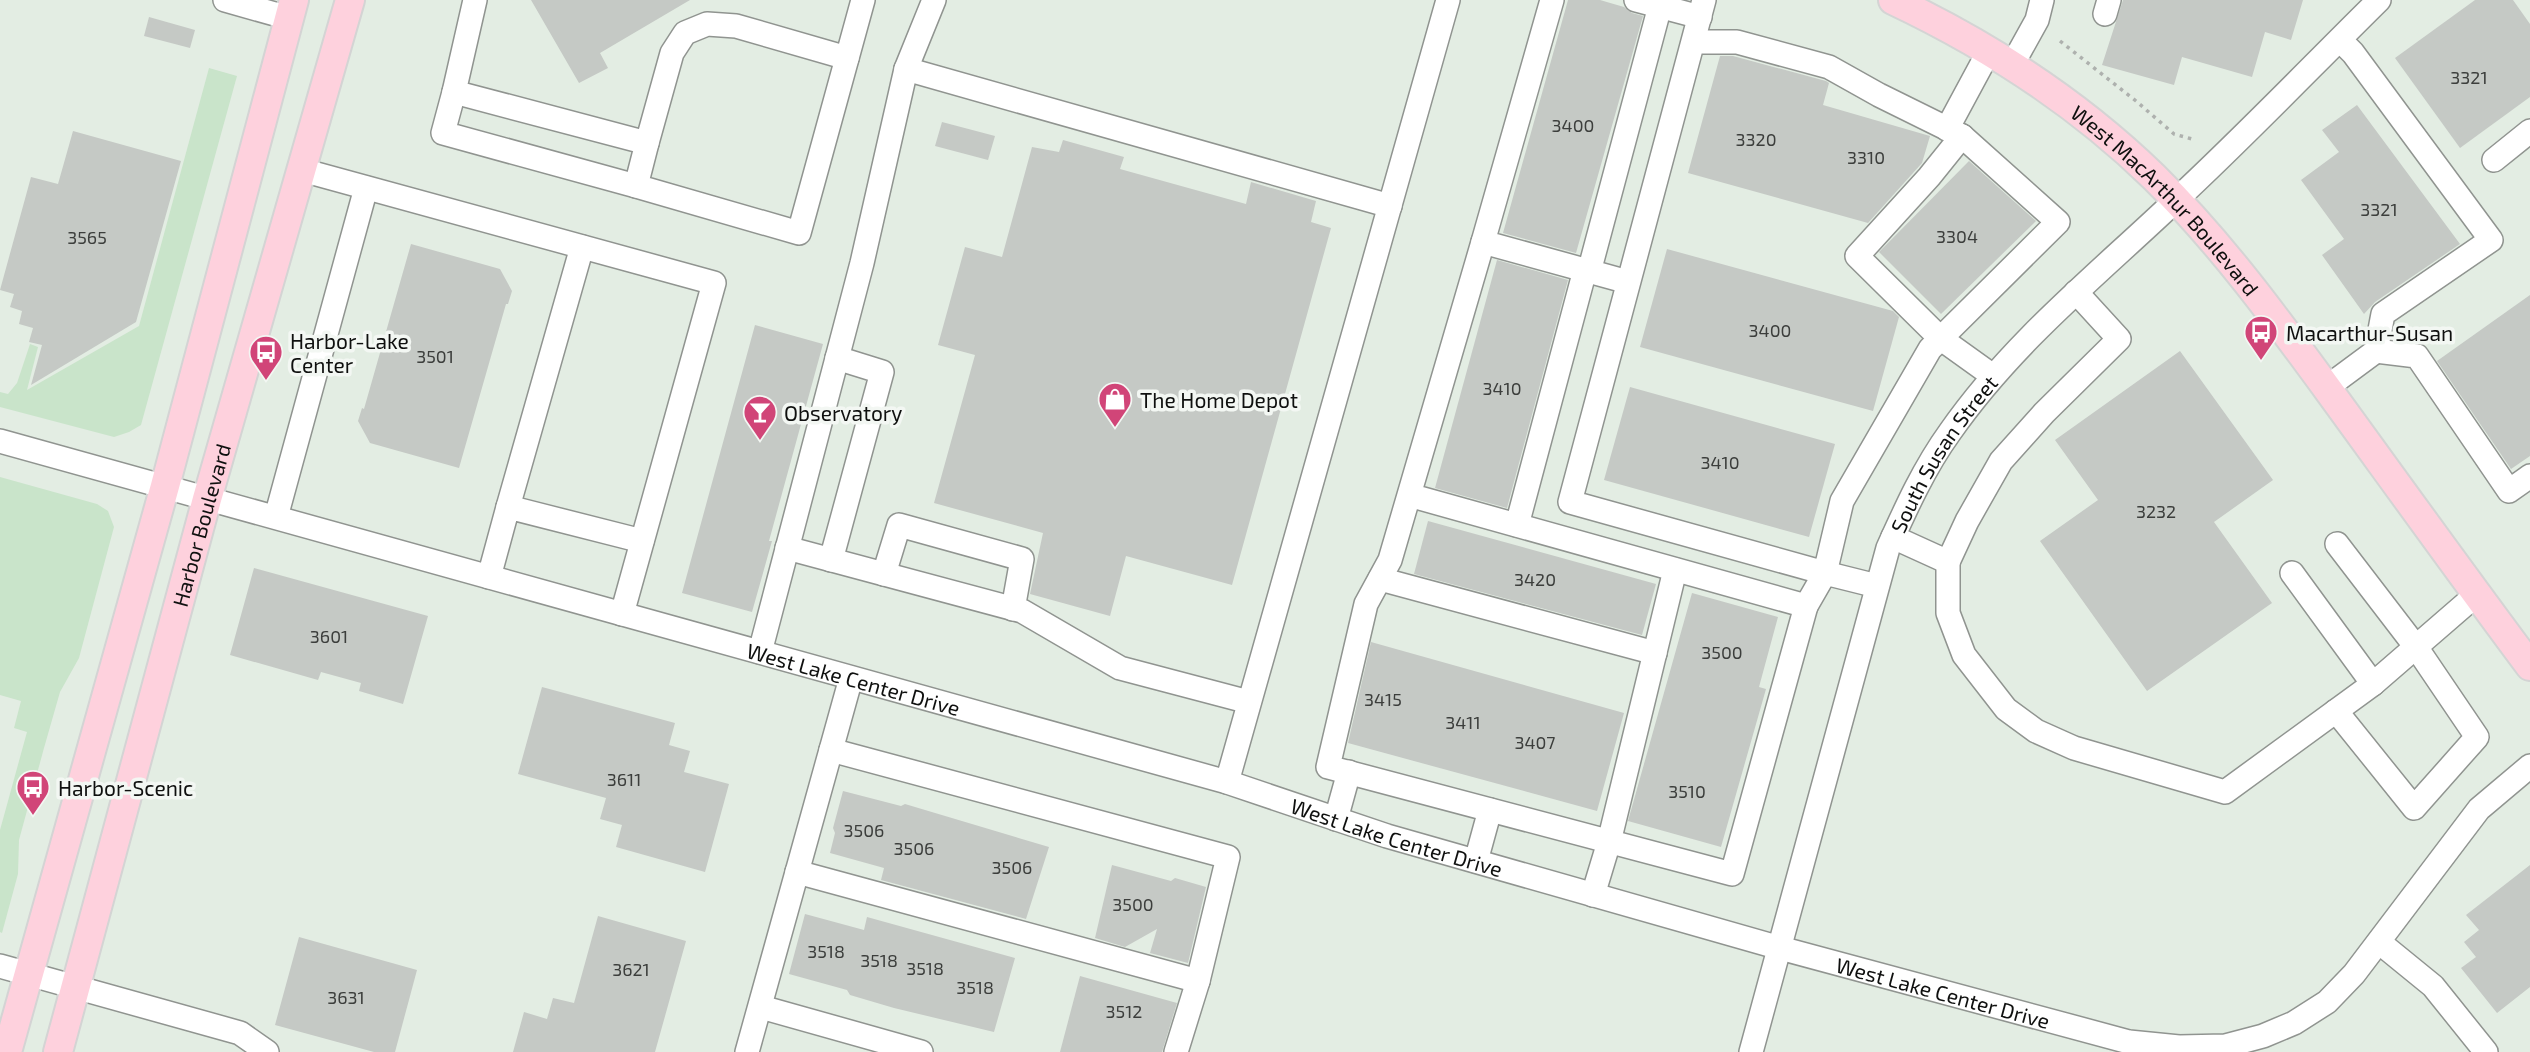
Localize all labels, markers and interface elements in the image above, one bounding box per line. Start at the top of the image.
house number: 3321 [2450,66,2488,88]
street label: West MacArthur Boulevard [2067,99,2265,300]
house number: 3400 [1552,114,1594,136]
house number: 3320 [1736,128,1777,150]
house number: 3310 [1847,146,1885,168]
house number: 3321 [2360,198,2398,220]
house number: 3304 [1936,225,1978,247]
house number: 3565 [67,226,107,248]
bus stop icon: Macarthur-Susan [2242,313,2280,362]
house number: 3400 [1749,319,1791,341]
place label: Macarthur-Susan [2286,320,2453,345]
place label: Harbor-Lake Center [290,328,409,377]
bus stop icon: Harbor-Lake Center [247,333,285,382]
house number: 3501 [416,345,454,367]
street label: South Susan Street [1884,370,2002,536]
house number: 3410 [1482,377,1522,399]
shop icon: The Home Depot [1096,380,1134,429]
place label: The Home Depot [1140,387,1298,412]
bar icon: Observatory [741,393,779,442]
place label: Observatory [784,400,902,425]
street label: Harbor Boulevard [166,441,235,609]
house number: 3410 [1700,451,1740,473]
house number: 3232 [2136,500,2176,522]
house number: 3420 [1514,568,1556,590]
house number: 3601 [310,625,348,647]
street label: West Lake Center Drive [744,637,963,720]
house number: 3500 [1701,641,1743,663]
house number: 3415 [1364,688,1402,710]
house number: 3411 [1445,711,1481,733]
house number: 3407 [1514,731,1556,753]
bus stop icon: Harbor-Scenic [14,768,52,817]
house number: 3611 [607,768,641,790]
place label: Harbor-Scenic [58,775,193,800]
house number: 3510 [1668,780,1706,802]
street label: West Lake Center Drive [1288,792,1506,881]
house number: 3506 [844,819,884,841]
house number: 3506 [894,837,934,859]
house number: 3506 [992,856,1032,878]
house number: 3500 [1112,893,1154,915]
house number: 3518 [807,940,845,962]
house number: 3518 [860,949,898,971]
street label: West Lake Center Drive [1834,951,2053,1033]
house number: 3518 [906,957,944,979]
house number: 3621 [612,958,650,980]
house number: 3518 [956,976,994,998]
house number: 3631 [327,986,365,1008]
house number: 3512 [1106,1000,1142,1022]

